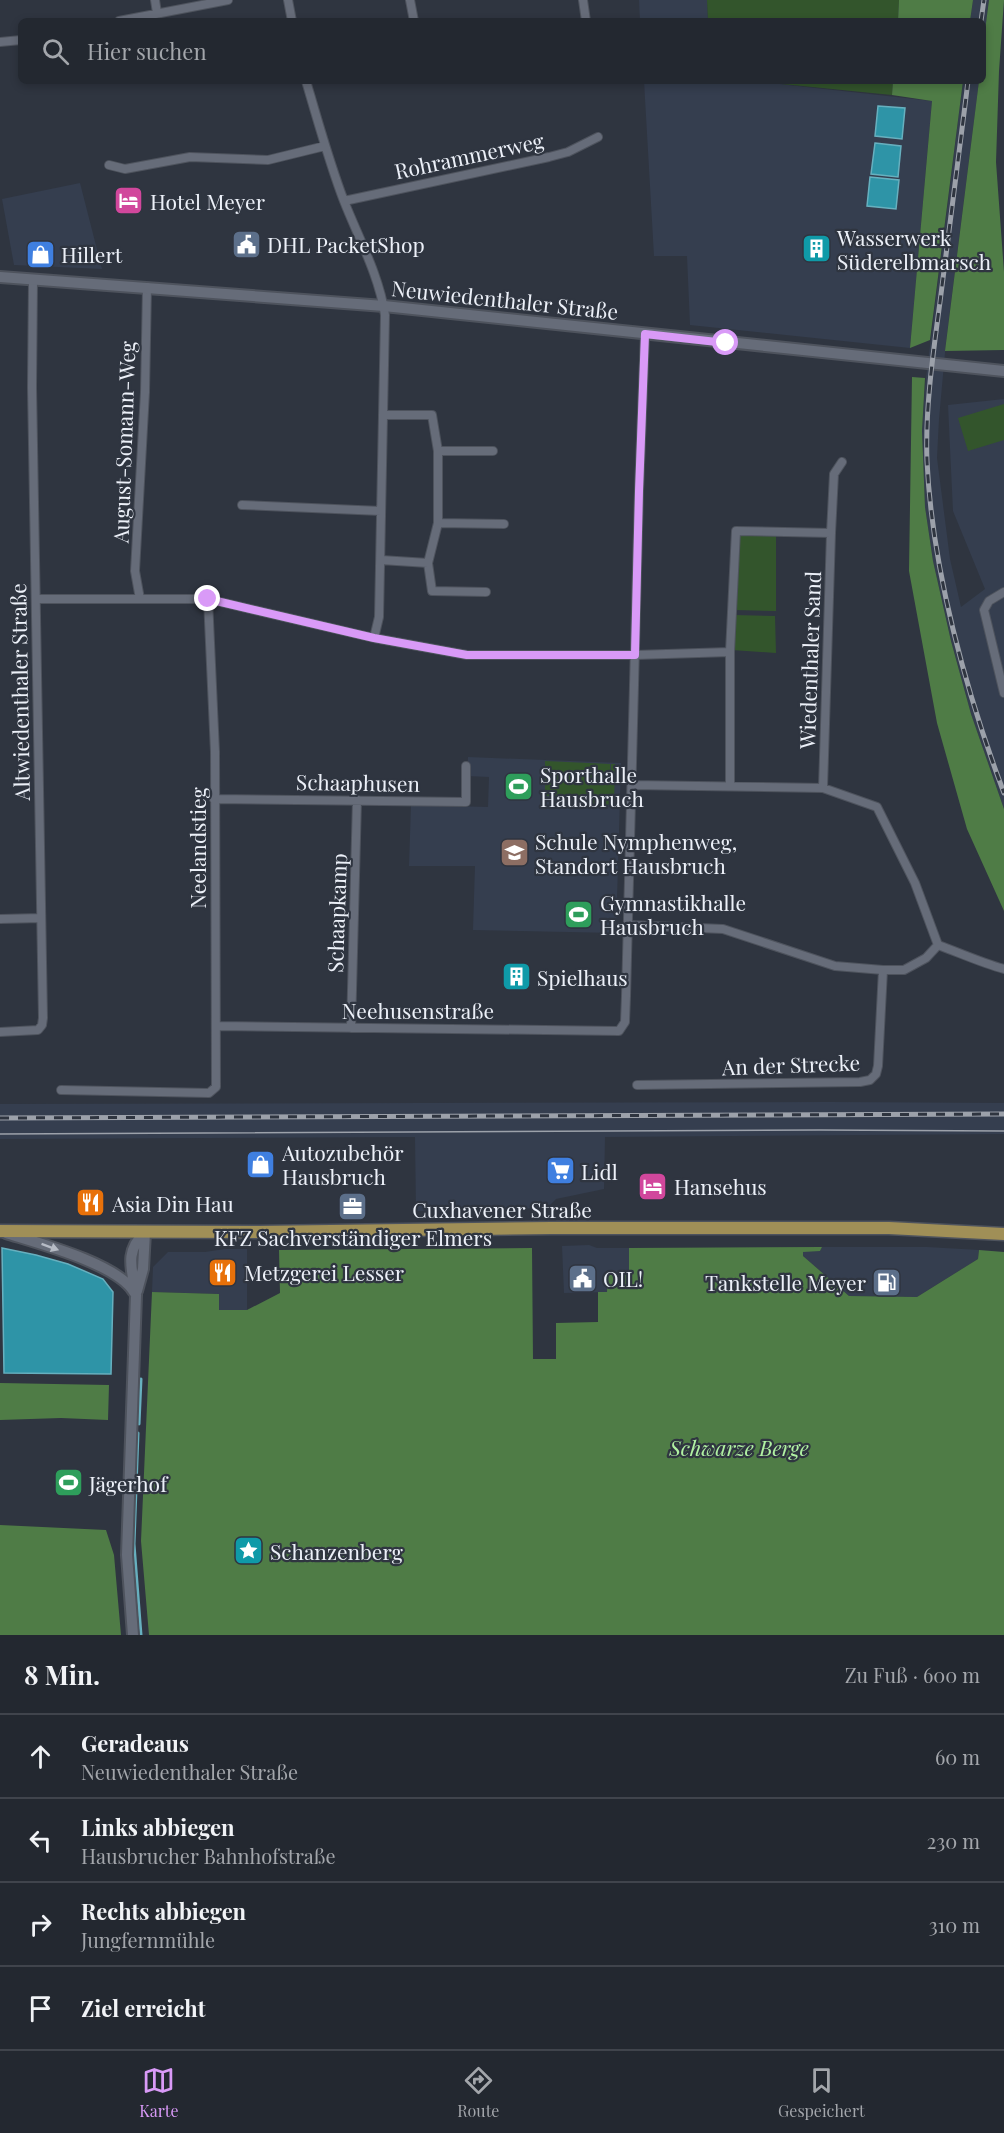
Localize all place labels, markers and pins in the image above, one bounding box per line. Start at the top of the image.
hotel icon: Hotel Meyer [113,185,145,217]
place label: Hotel Meyer [150,187,266,215]
place label: Wasserwerk Süderelbmarsch [836,223,992,275]
public building icon: DHL PacketShop [230,228,262,260]
place label: DHL PacketShop [267,230,425,258]
building icon: Wasserwerk Süderelbmarsch [800,233,832,265]
shop icon: Hillert [24,238,56,270]
place label: Hillert [61,240,123,268]
place label: Sporthalle Hausbruch [540,760,644,812]
sports icon: Sporthalle Hausbruch [503,770,535,802]
place label: Schule Nymphenweg, Standort Hausbruch [535,827,737,879]
school or university icon: Schule Nymphenweg, Standort Hausbruch [498,837,530,869]
place label: Gymnastikhalle Hausbruch [600,888,746,940]
sports icon: Gymnastikhalle Hausbruch [563,898,595,930]
building icon: Spielhaus [500,961,532,993]
place label: Spielhaus [537,963,628,991]
place label: Autozubehör Hausbruch [281,1138,404,1190]
shop icon: Autozubehör Hausbruch [245,1148,277,1180]
supermarket icon: Lidl [544,1155,576,1187]
place label: Lidl [581,1157,618,1185]
hotel icon: Hansehus [637,1170,669,1202]
place label: Hansehus [674,1172,767,1200]
restaurant icon: Asia Din Hau [75,1187,107,1219]
place label: Asia Din Hau [111,1189,234,1217]
office icon: KFZ Sachverständiger Elmers [337,1190,369,1222]
place label: KFZ Sachverständiger Elmers [214,1223,492,1251]
restaurant icon: Metzgerei Lesser [207,1256,239,1288]
place label: Metzgerei Lesser [244,1258,405,1286]
public building icon: OIL! [566,1262,598,1294]
place label: OIL! [603,1264,643,1292]
fuel station icon: Tankstelle Meyer [871,1266,903,1298]
place label: Tankstelle Meyer [705,1268,867,1296]
sports icon: Jägerhof [52,1467,84,1499]
place label: Jägerhof [88,1469,169,1497]
place icon: Schanzenberg [233,1535,265,1567]
place label: Schanzenberg [270,1537,403,1565]

